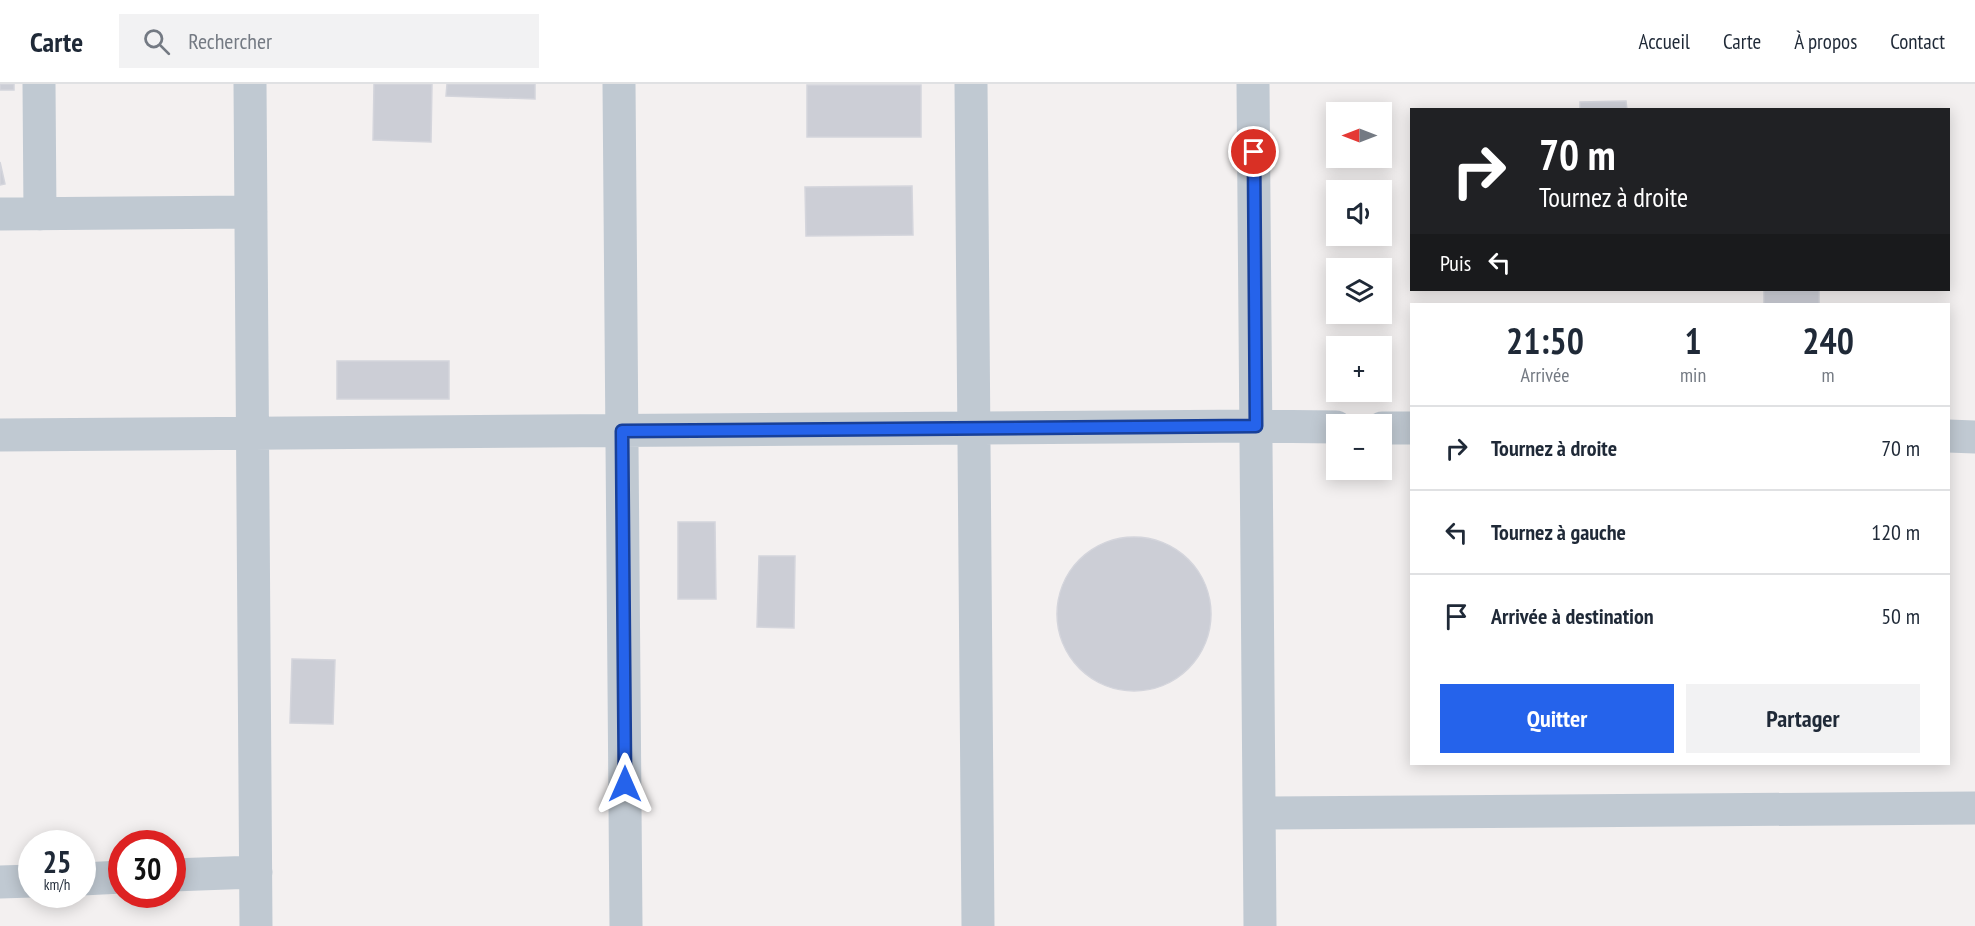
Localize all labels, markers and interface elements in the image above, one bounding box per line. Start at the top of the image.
search box [119,14,539,68]
text: Carte [30,23,83,60]
icon: search [140,25,173,58]
text: Rechercher [188,27,272,55]
text: Accueil [1638,28,1690,55]
text: Carte [1723,28,1761,55]
text: À propos [1794,28,1857,55]
text: Contact [1890,28,1945,55]
north arrow [1326,102,1392,168]
map controls [1326,102,1392,480]
pin [1228,126,1279,177]
text: 70 m [1539,127,1616,182]
icon: right [1440,132,1518,210]
icon: arrive [1237,135,1270,168]
button: sound [1326,180,1392,246]
text: Tournez à droite [1539,180,1688,214]
icon: left [1483,246,1516,279]
text: Puis [1440,249,1471,277]
button: layers [1326,258,1392,324]
text: 21:50 [1506,317,1584,364]
text: 1 [1684,317,1702,364]
text: 240 [1802,317,1854,364]
button: + [1326,336,1392,402]
text: Arrivée [1521,362,1569,388]
text: min [1680,362,1706,388]
text: m [1822,362,1835,388]
button: − [1326,414,1392,480]
icon: right [1440,432,1473,465]
text: Tournez à droite [1491,434,1617,462]
text: 70 m [1881,434,1920,462]
icon: left [1440,516,1473,549]
text: Tournez à gauche [1491,518,1626,546]
text: 120 m [1871,518,1920,546]
icon: arrive [1440,600,1473,633]
text: Arrivée à destination [1491,602,1654,630]
text: 50 m [1881,602,1920,630]
button: Quitter [1440,684,1674,753]
button: Partager [1686,684,1920,753]
position arrow [593,752,657,816]
speed limit sign: 30 [108,830,186,908]
text: 25 [43,842,71,881]
text: km/h [44,875,70,894]

